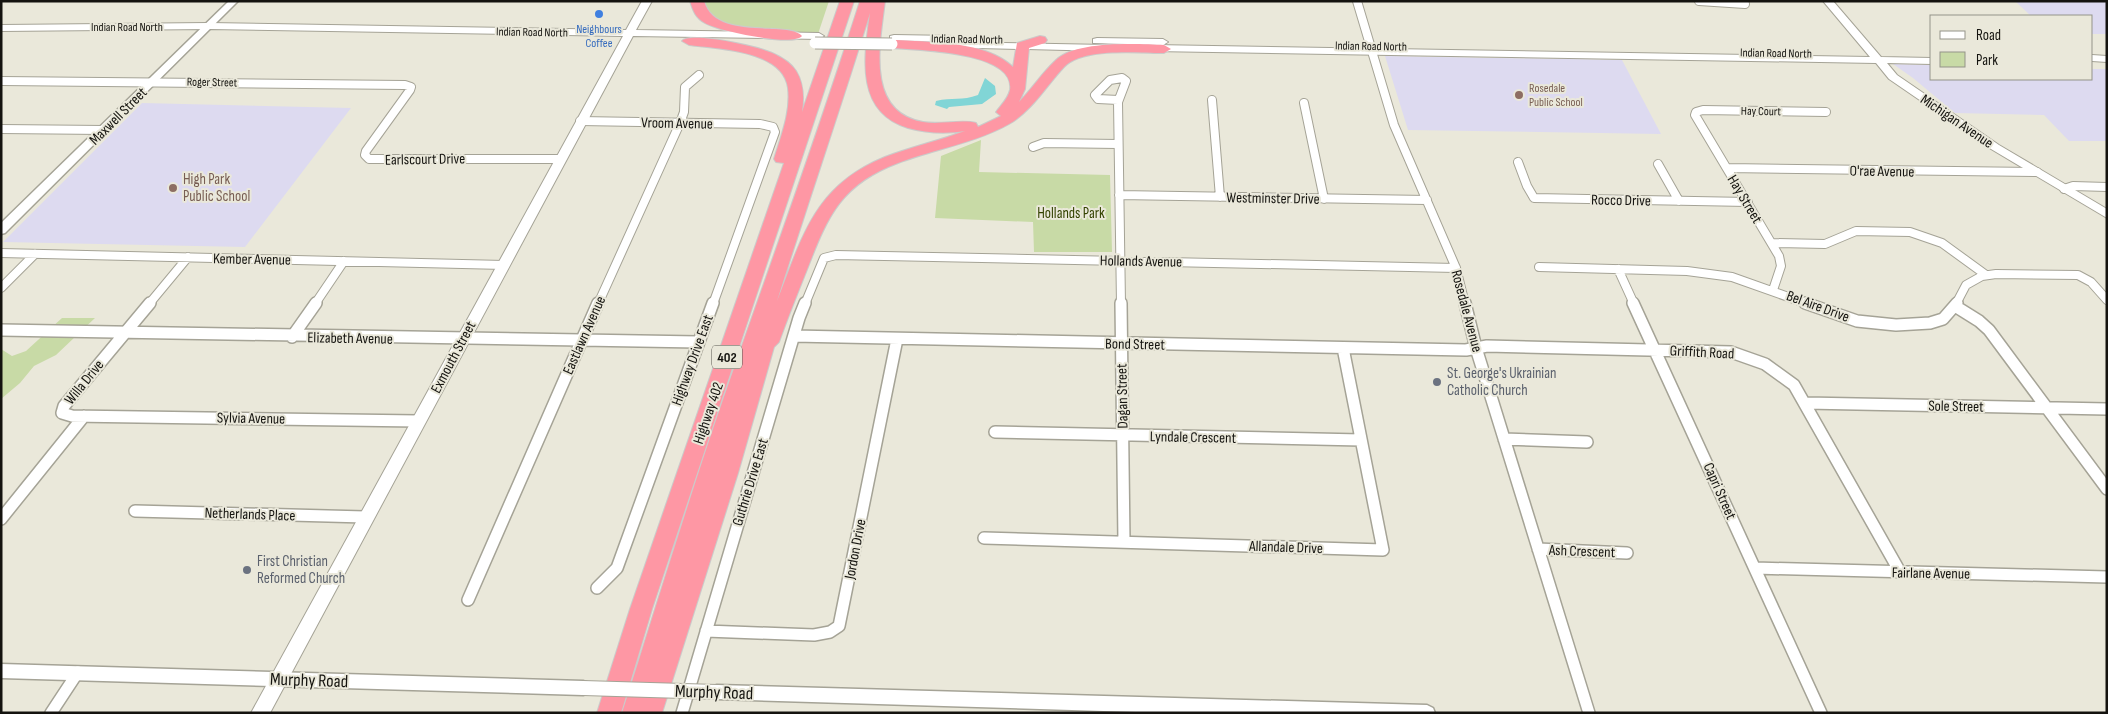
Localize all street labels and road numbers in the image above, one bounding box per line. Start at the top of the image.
street label: Indian Road North [91,20,163,35]
street label: Indian Road North [496,24,568,41]
street label: Indian Road North [931,31,1003,48]
street label: Indian Road North [1335,38,1407,55]
street label: Indian Road North [1740,45,1812,62]
street label: Roger Street [187,75,238,90]
street label: Maxwell Street [85,83,152,149]
street label: Michigan Avenue [1917,90,1997,153]
street label: Hay Court [1741,104,1782,119]
street label: Vroom Avenue [641,113,713,134]
street label: Earlscourt Drive [385,149,465,170]
street label: O'rae Avenue [1849,161,1914,182]
street label: Hay Street [1723,172,1767,227]
street label: Westminster Drive [1226,188,1320,209]
street label: Rocco Drive [1591,190,1651,211]
street label: Kember Avenue [213,249,291,270]
street label: Hollands Avenue [1100,251,1182,272]
street label: Rosedale Avenue [1446,268,1487,354]
street label: Bel Aire Drive [1784,286,1852,327]
street label: Eastlawn Avenue [559,293,610,377]
street label: Highway Drive East [667,312,718,408]
street label: Exmouth Street [427,318,481,397]
street label: Elizabeth Avenue [307,328,393,349]
street label: Bond Street [1105,334,1165,355]
street label: Griffith Road [1669,341,1735,364]
road number: 402 [712,346,742,368]
street label: Willa Drive [60,356,108,409]
street label: Dagan Street [1112,363,1133,429]
street label: Highway 402 [689,380,728,447]
street label: Sole Street [1928,397,1984,416]
street label: Sylvia Avenue [217,408,285,429]
street label: Lyndale Crescent [1150,427,1237,448]
street label: Guthrie Drive East [728,436,773,528]
street label: Capri Street [1699,460,1741,523]
street label: Netherlands Place [204,503,296,526]
street label: Jordon Drive [840,517,871,582]
street label: Allandale Drive [1248,537,1323,558]
street label: Ash Crescent [1547,541,1616,562]
street label: Fairlane Avenue [1892,563,1970,584]
street label: Murphy Road [269,669,348,692]
street label: Murphy Road [674,681,753,704]

